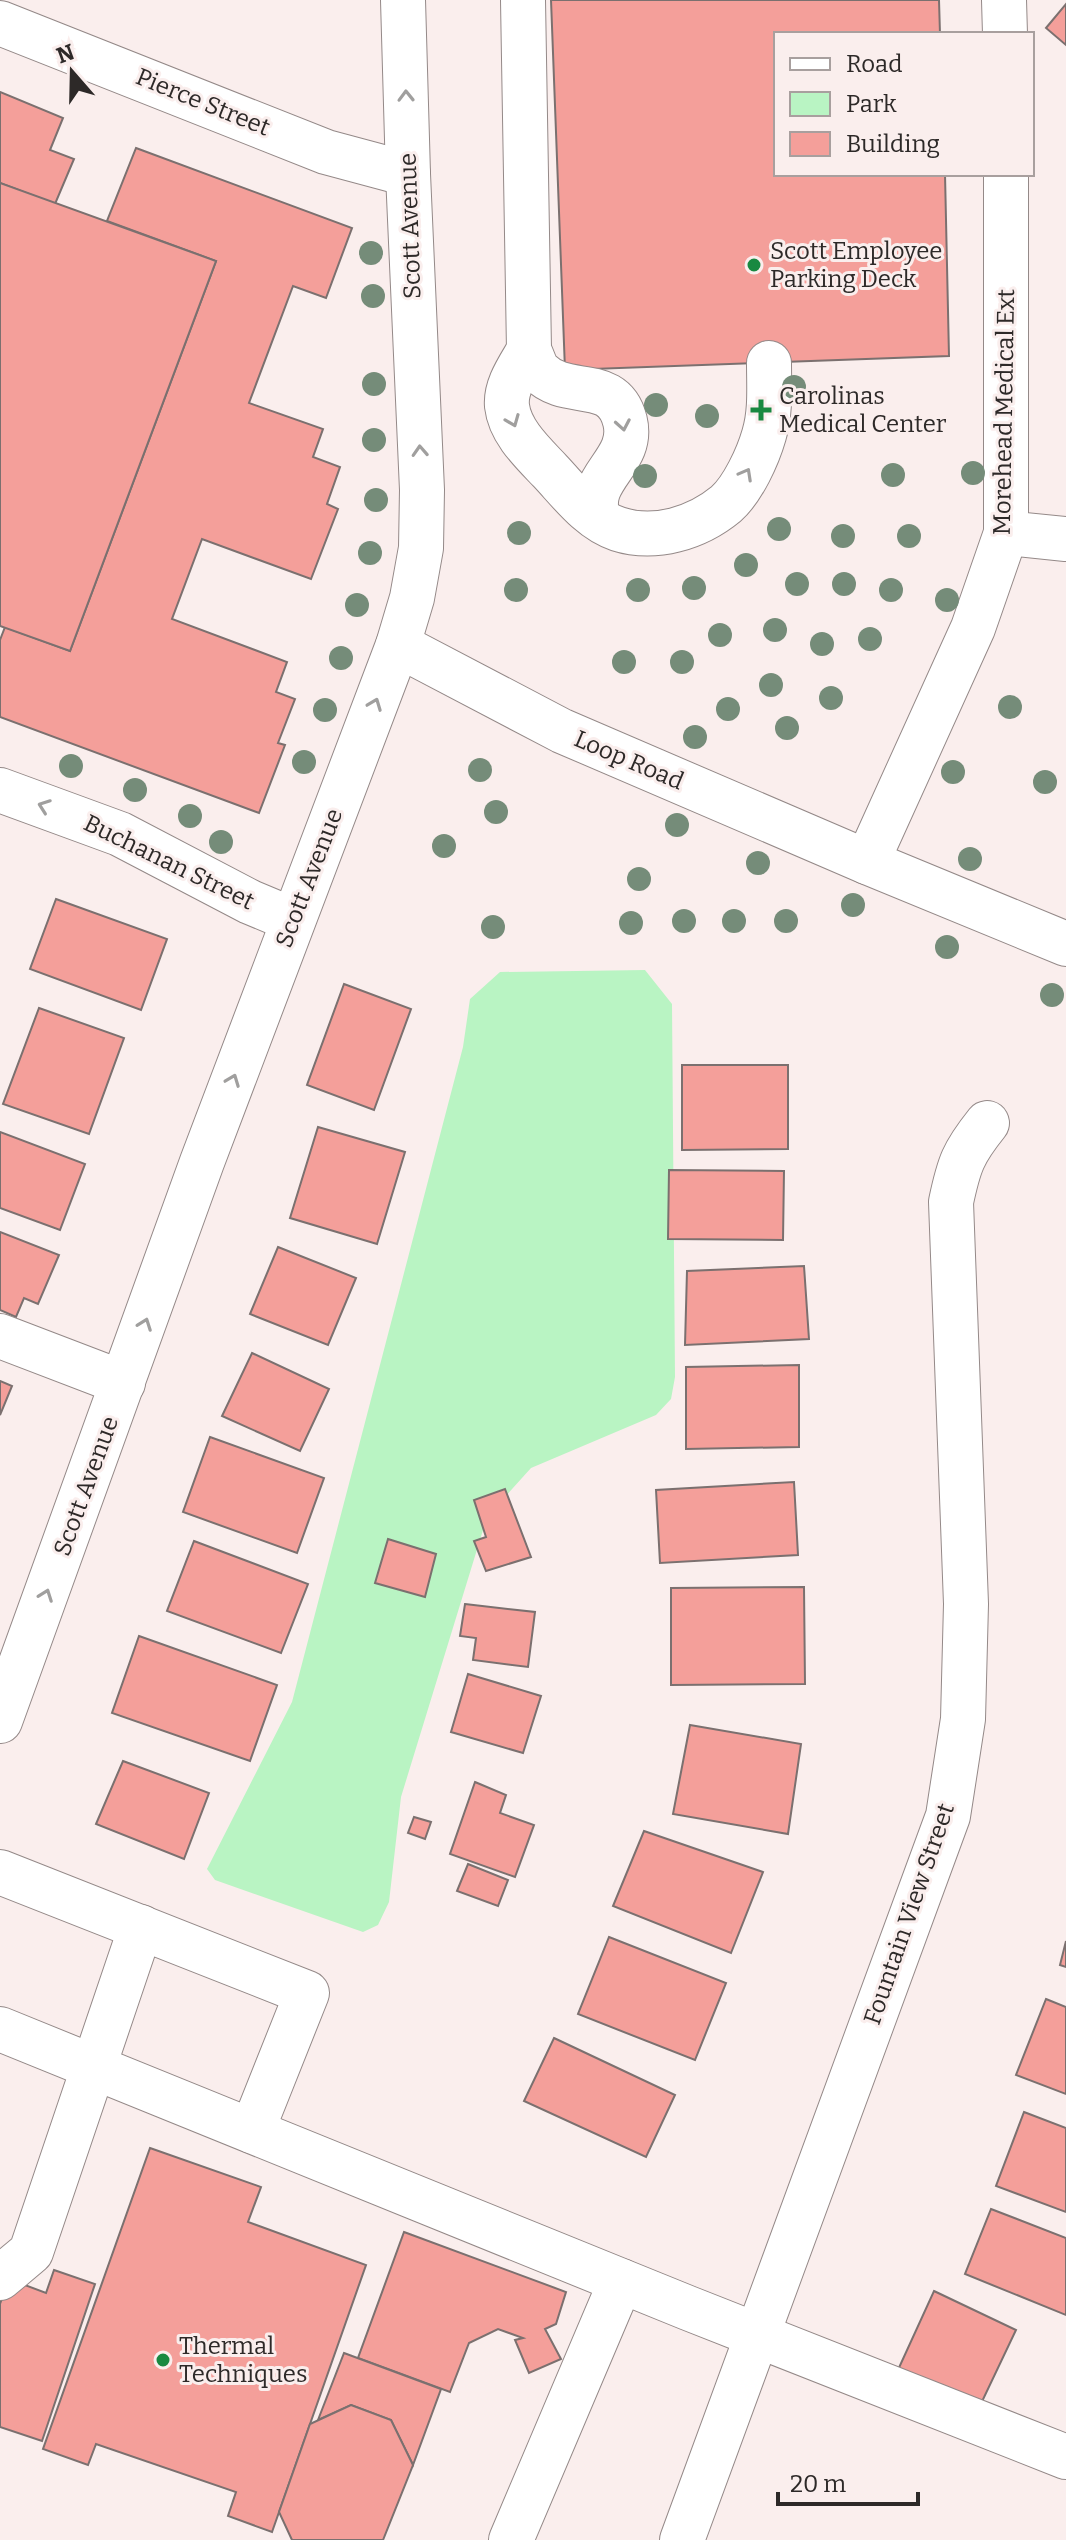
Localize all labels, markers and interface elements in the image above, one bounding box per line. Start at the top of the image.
north arrow [32,32,112,112]
legend [774,32,1034,176]
text: N [53,38,78,69]
text: Road [846,50,902,78]
street label: Pierce Street [132,62,274,142]
one-way arrow [397,89,414,102]
text: Park [846,90,897,118]
text: Building [846,130,940,158]
street label: Scott Avenue [393,152,427,300]
place label: Scott Employee Parking Deck [770,237,942,293]
marker: Scott Employee Parking Deck [745,256,763,274]
street label: Morehead Medical Ext [988,288,1020,535]
place label: Carolinas Medical Center [779,382,947,438]
marker: Carolinas Medical Center [750,399,772,421]
one-way arrow [503,414,520,428]
one-way arrow [613,419,630,432]
one-way arrow [412,444,429,457]
one-way arrow [736,467,751,482]
one-way arrow [365,697,382,711]
street label: Loop Road [570,724,688,796]
one-way arrow [38,799,52,816]
street label: Scott Avenue [270,805,348,951]
street label: Buchanan Street [79,809,259,915]
one-way arrow [223,1074,240,1088]
one-way arrow [135,1318,152,1332]
street label: Scott Avenue [48,1412,124,1560]
one-way arrow [36,1589,53,1603]
street label: Fountain View Street [858,1799,960,2028]
place label: Thermal Techniques [179,2332,307,2388]
marker: Thermal Techniques [154,2351,172,2369]
scale bar [778,2456,918,2506]
text: 20 m [790,2470,846,2498]

